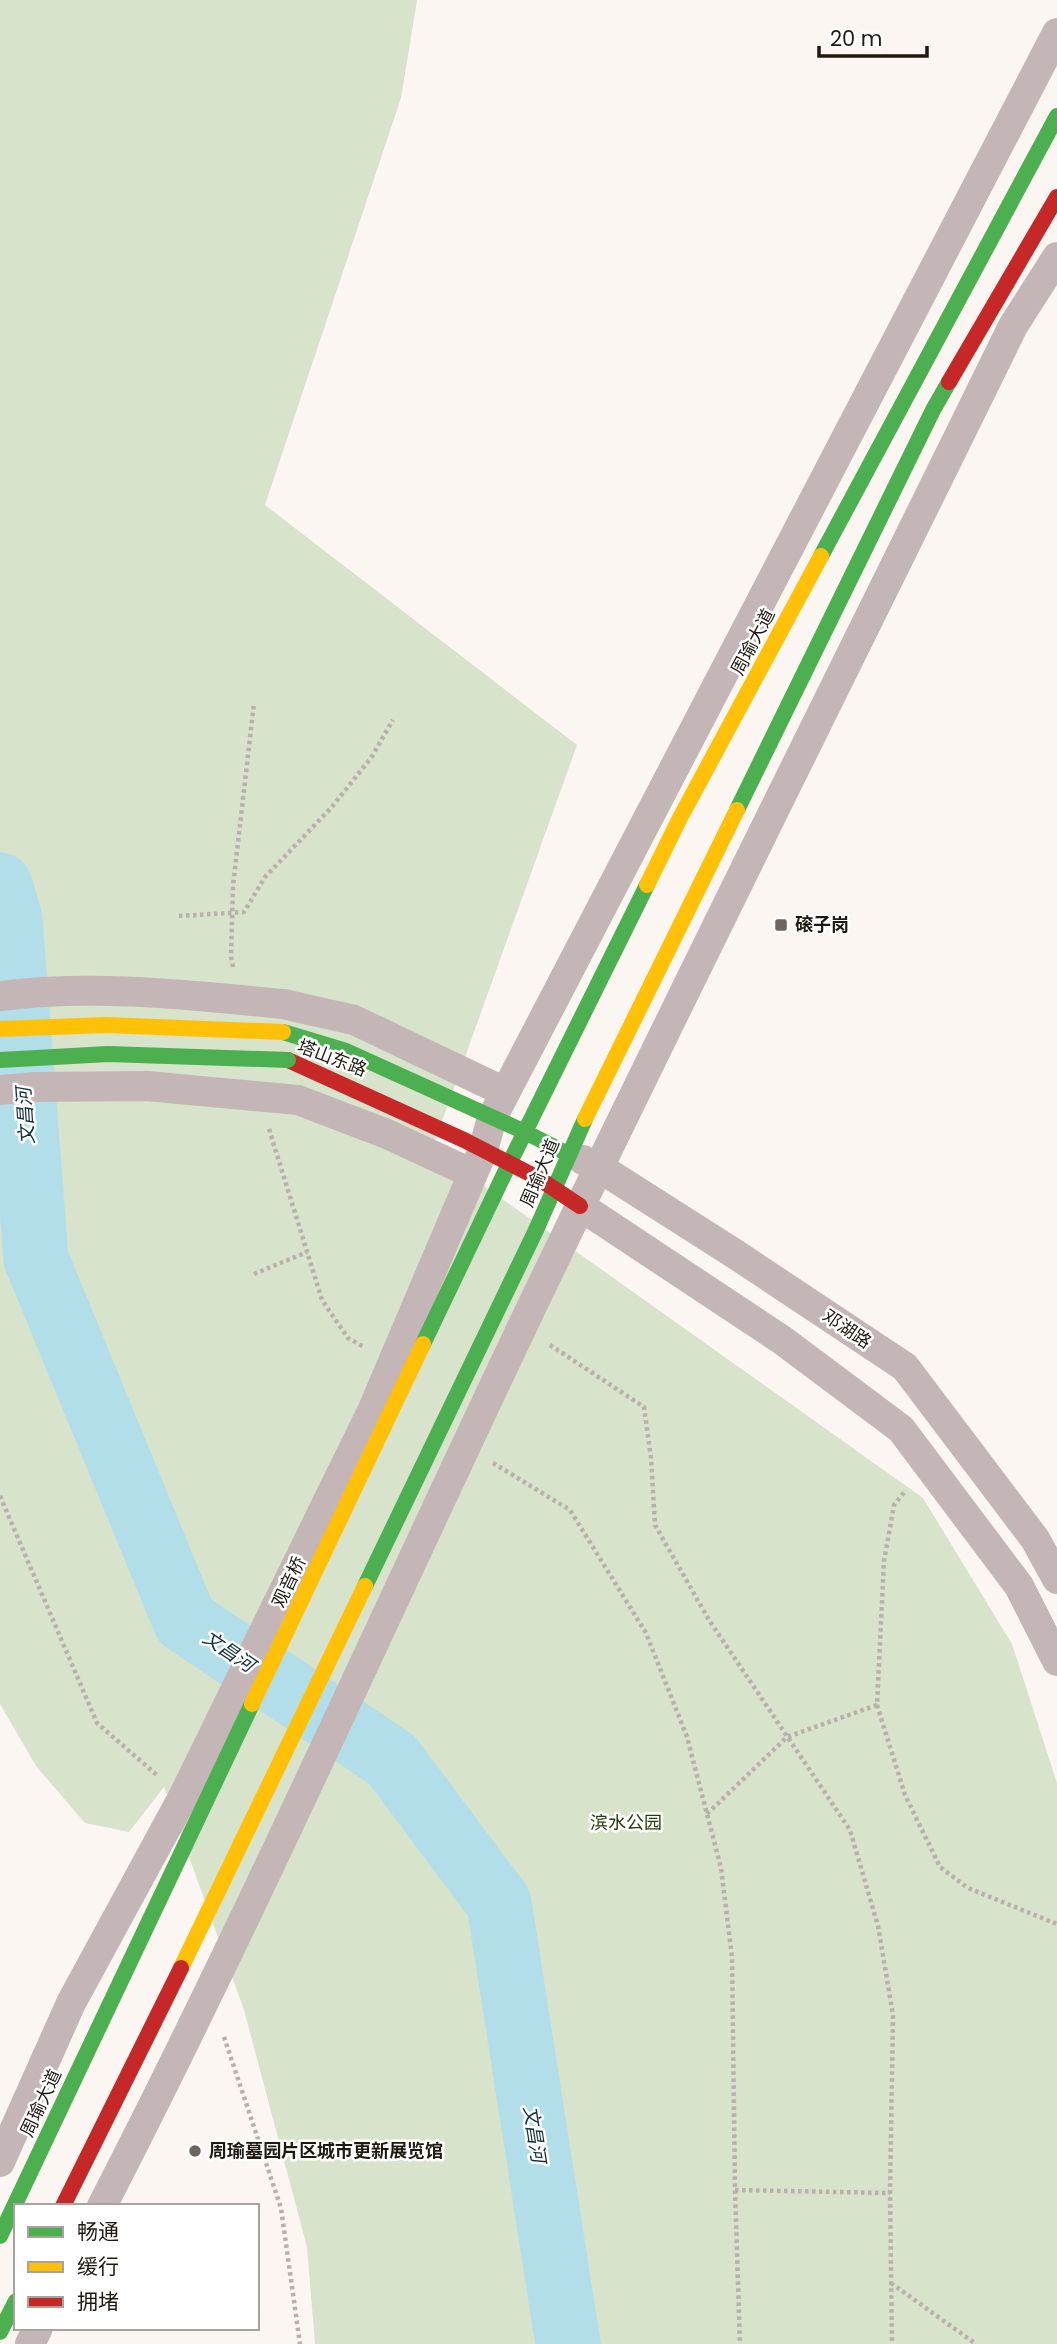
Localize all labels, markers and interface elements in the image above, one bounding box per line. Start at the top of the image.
scale bar [819,14,928,58]
text: 20 m [830,24,883,53]
street label: 周瑜大道 [725,604,780,679]
place label: 磙子岗 [795,912,849,937]
marker: 磙子岗 [773,917,789,933]
street label: 塔山东路 [294,1033,370,1082]
water label: 文昌河 [10,1083,41,1145]
street label: 周瑜大道 [514,1135,565,1211]
street label: 邓湖路 [818,1303,877,1354]
street label: 观音桥 [266,1552,311,1612]
water label: 文昌河 [198,1624,263,1681]
park label: 滨水公园 [590,1810,662,1835]
street label: 周瑜大道 [14,2065,67,2141]
water label: 文昌河 [517,2104,553,2168]
place label: 周瑜墓园片区城市更新展览馆 [209,2138,443,2163]
marker: 周瑜墓园片区城市更新展览馆 [187,2143,203,2159]
legend [14,2204,259,2330]
text: 畅通 [77,2217,119,2246]
text: 缓行 [77,2252,119,2281]
text: 拥堵 [77,2287,119,2316]

